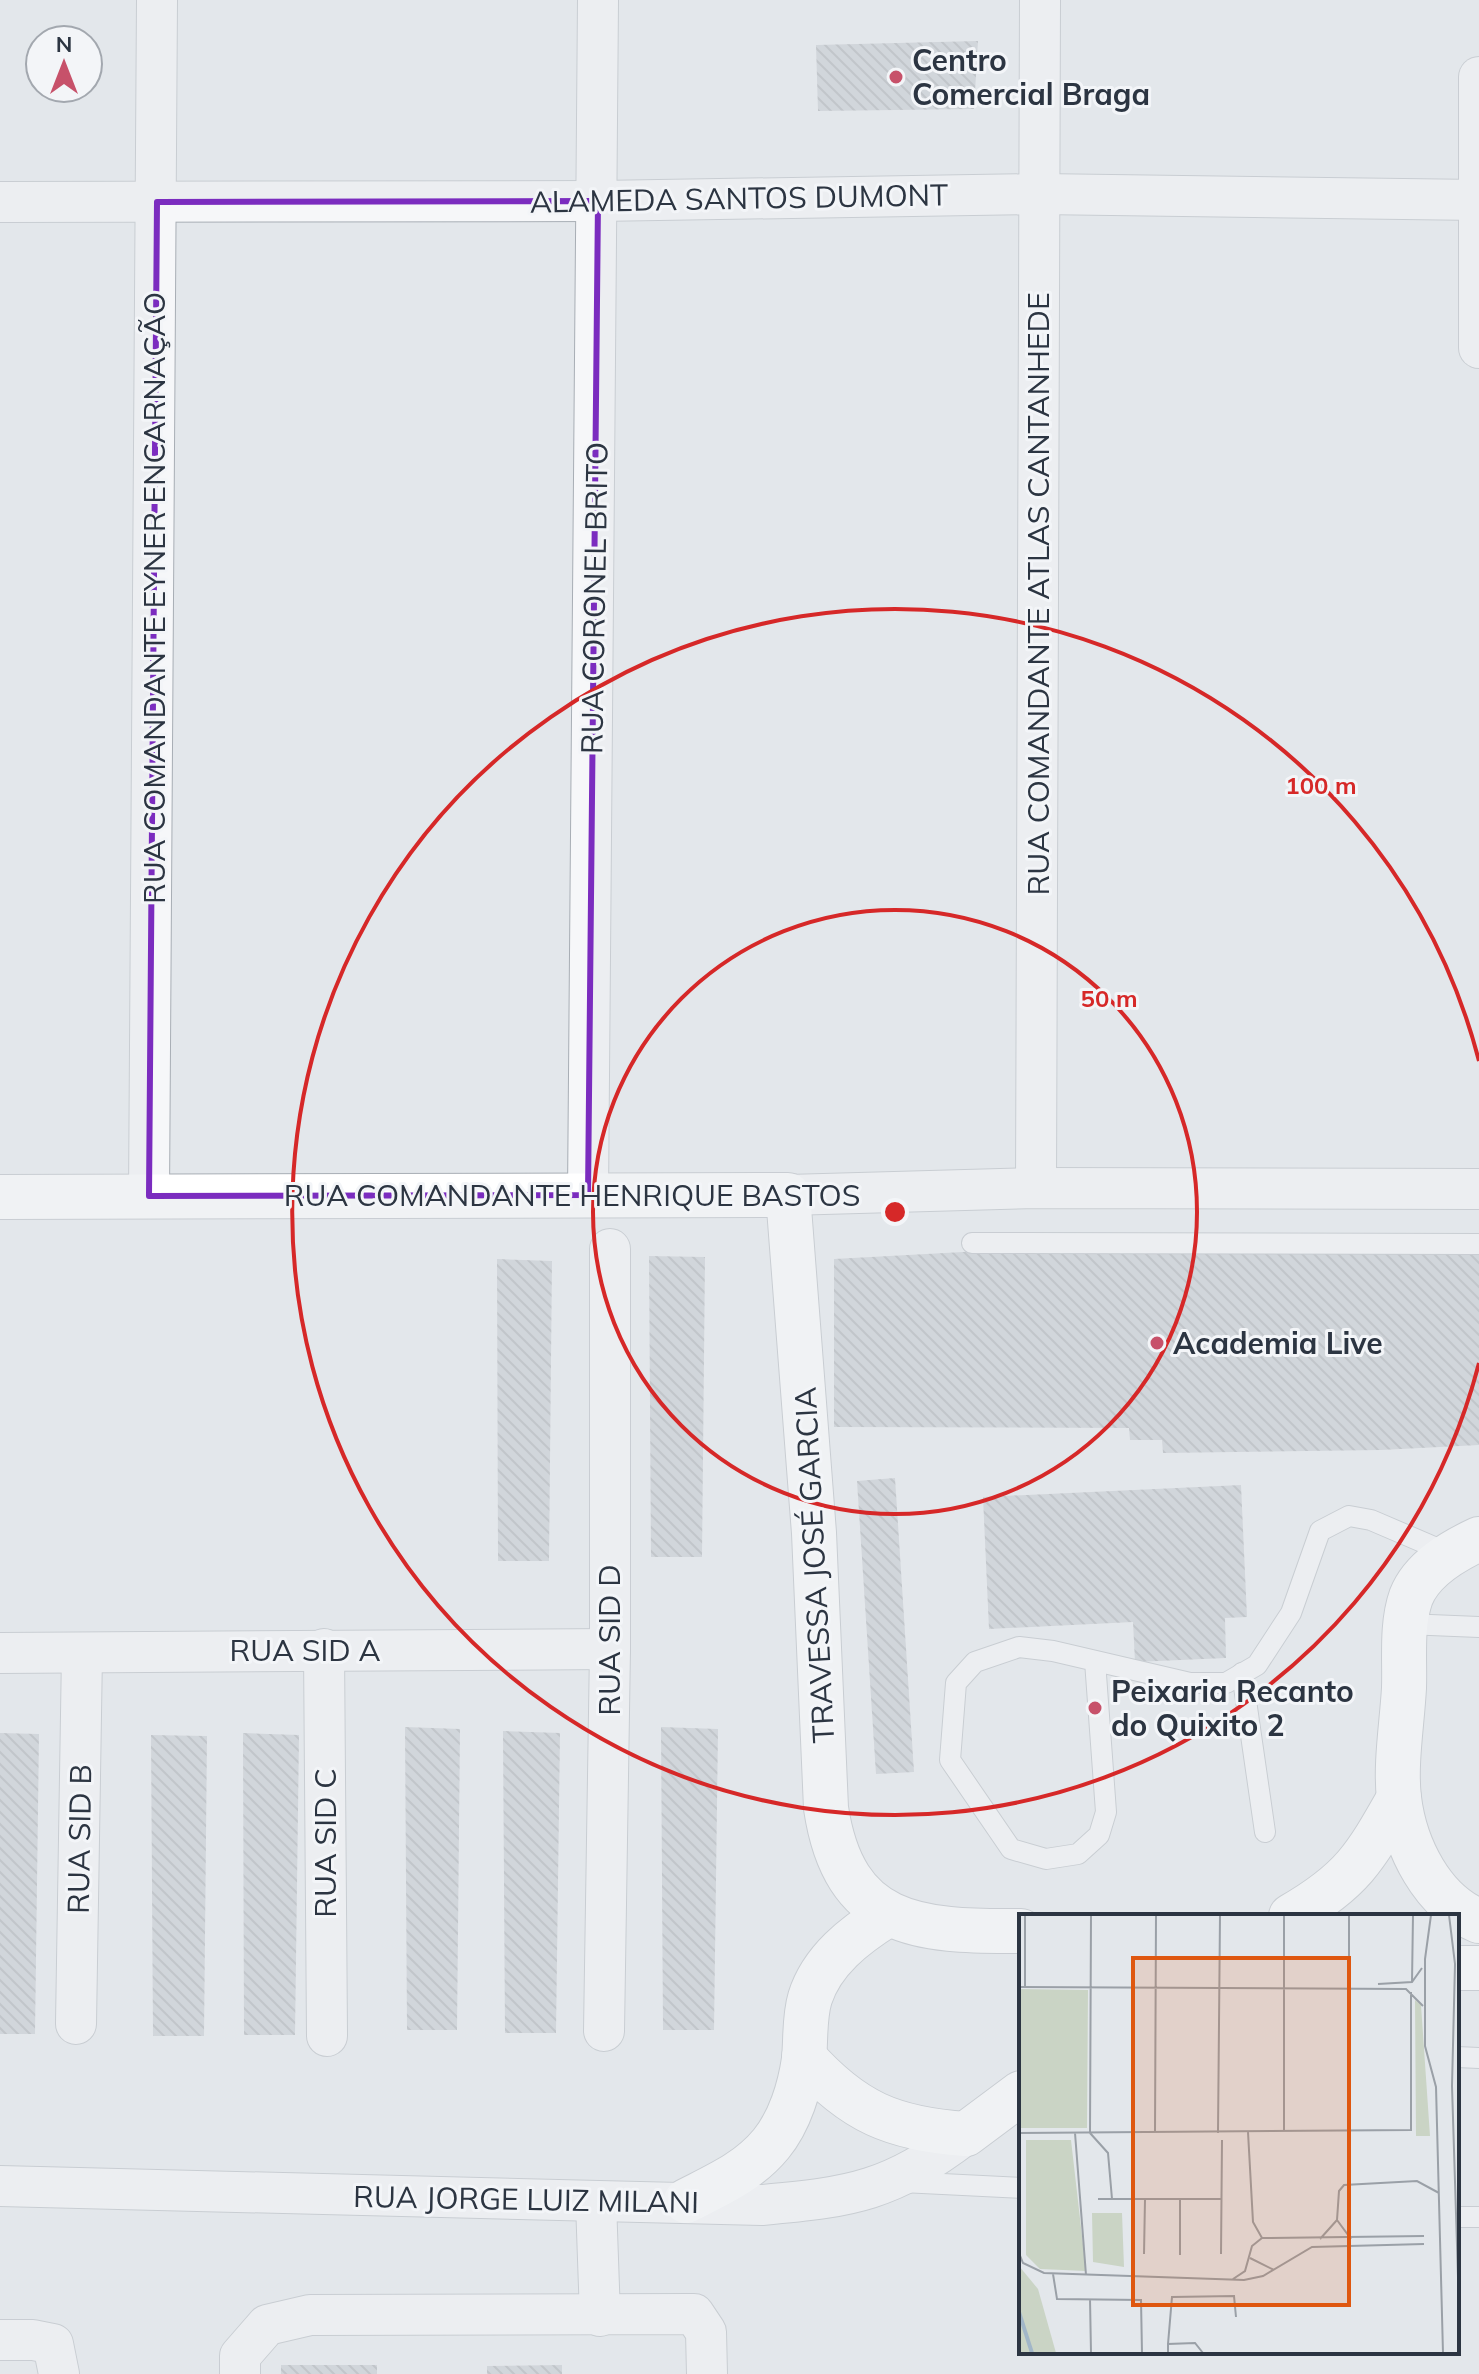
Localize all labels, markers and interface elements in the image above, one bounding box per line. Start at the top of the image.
north arrow [24,24,104,104]
text: N [56,30,72,58]
place label: Centro Comercial Braga [912,41,1150,113]
marker: Centro Comercial Braga [887,68,905,86]
street label: ALAMEDA SANTOS DUMONT [529,175,949,221]
street label: RUA COMANDANTE EYNER ENCARNAÇÃO [135,292,173,904]
street label: RUA COMANDANTE ATLAS CANTANHEDE [1019,292,1057,896]
street label: RUA CORONEL BRITO [572,442,616,754]
text: 100 m [1285,770,1357,800]
text: 50 m [1081,983,1137,1013]
street label: RUA COMANDANTE HENRIQUE BASTOS [284,1176,860,1214]
centre of rings [881,1198,909,1226]
place label: Academia Live [1173,1324,1383,1362]
marker: Academia Live [1148,1334,1166,1352]
street label: TRAVESSA JOSÉ GARCIA [786,1386,842,1744]
street label: RUA SID D [590,1564,628,1716]
street label: RUA SID A [229,1631,381,1669]
place label: Peixaria Recanto do Quixito 2 [1111,1672,1354,1744]
marker: Peixaria Recanto do Quixito 2 [1086,1699,1104,1717]
street label: RUA SID B [59,1764,99,1914]
street label: RUA SID C [306,1768,344,1918]
inset map [1019,1914,1459,2354]
street label: RUA JORGE LUIZ MILANI [353,2177,699,2221]

